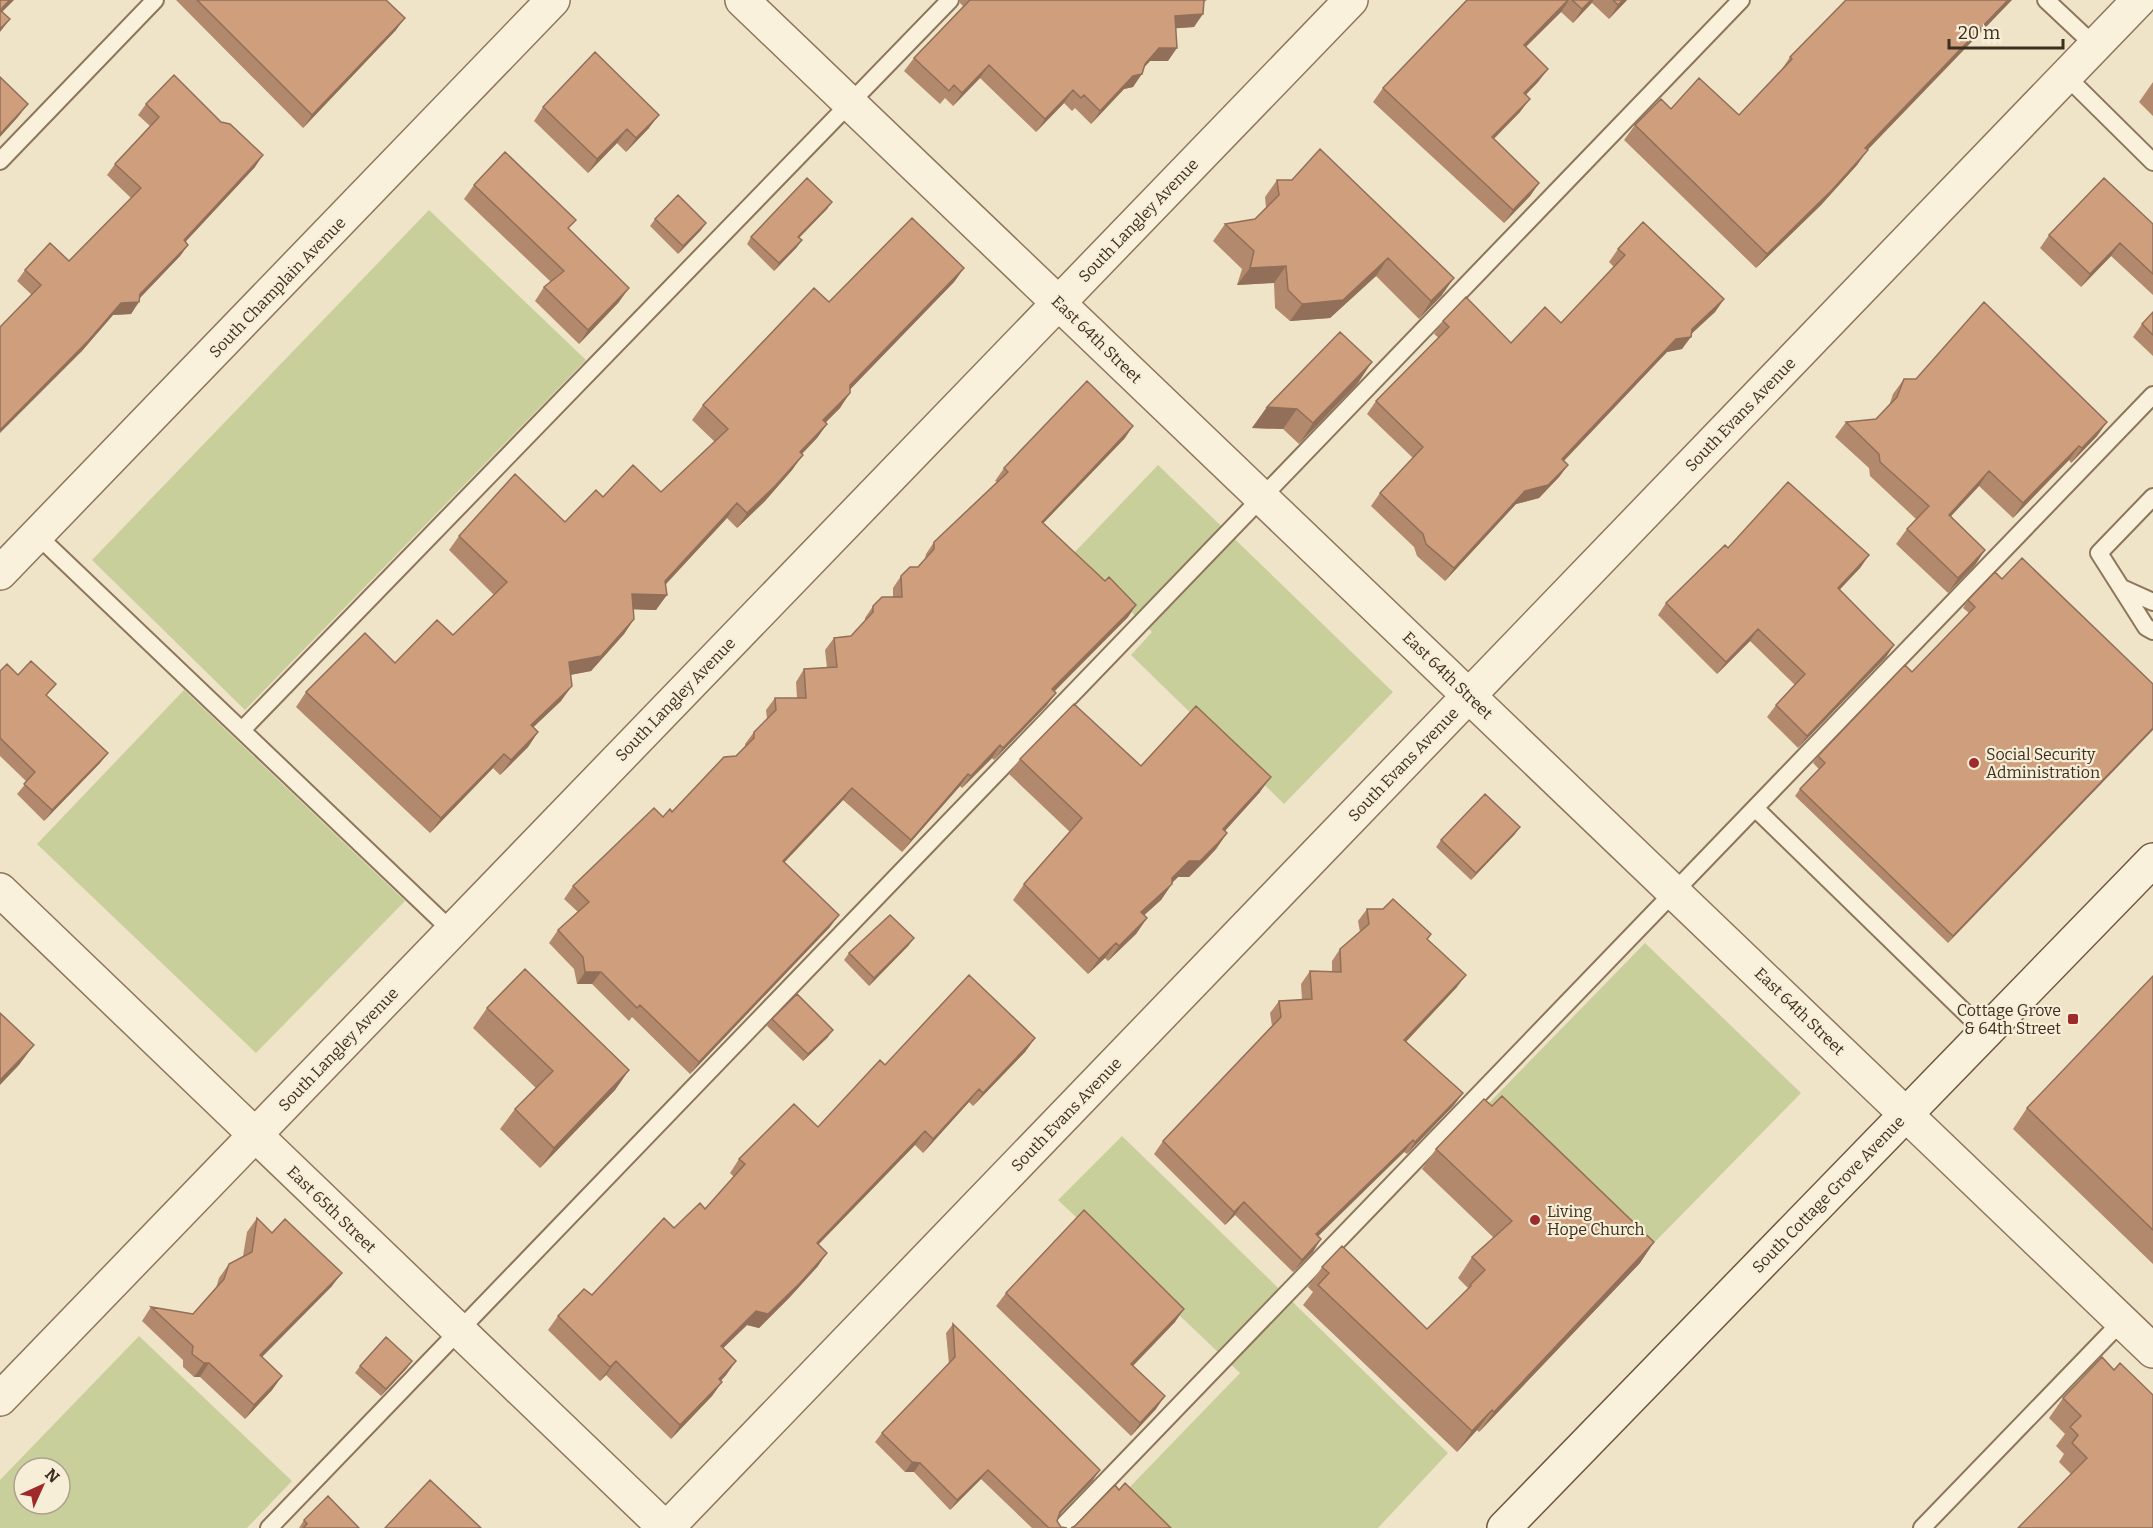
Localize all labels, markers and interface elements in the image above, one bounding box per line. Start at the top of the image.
scale bar [1949,12,2063,50]
text: 20 m [1958,22,2000,44]
street label: South Langley Avenue [1074,155,1202,286]
street label: South Champlain Avenue [205,213,350,362]
street label: East 64th Street [1048,292,1146,387]
street label: South Evans Avenue [1681,354,1800,475]
street label: East 64th Street [1399,628,1497,723]
street label: South Langley Avenue [611,634,739,765]
street label: South Evans Avenue [1344,704,1463,825]
place label: Social Security Administration [1986,745,2100,782]
marker: Social Security Administration [1967,756,1981,770]
street label: East 64th Street [1751,964,1849,1059]
street label: South Langley Avenue [274,984,402,1115]
place label: Cottage Grove & 64th Street [1957,1001,2061,1038]
marker: Cottage Grove & 64th Street [2066,1012,2080,1026]
street label: South Evans Avenue [1007,1054,1126,1175]
street label: South Cottage Grove Avenue [1748,1112,1908,1277]
street label: East 65th Street [283,1162,380,1257]
place label: Living Hope Church [1547,1202,1644,1239]
marker: Living Hope Church [1528,1213,1542,1227]
north arrow [12,1456,72,1516]
text: N [41,1465,63,1487]

